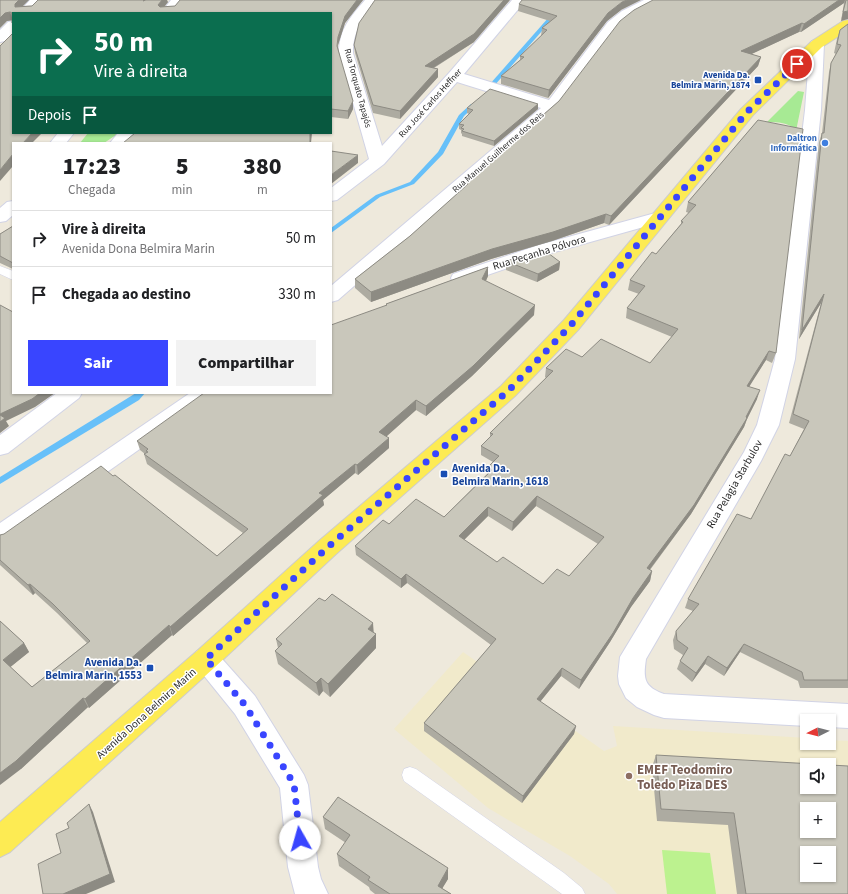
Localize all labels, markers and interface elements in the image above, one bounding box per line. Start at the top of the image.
text: 50 m [94,22,153,62]
icon: right [28,28,80,80]
street label: Rua Torquato Tapajós [341,47,374,129]
pin [780,47,814,81]
icon: arrive [786,53,808,75]
text: Vire à direita [94,59,188,84]
street label: Rua José Carlos Heffner [396,65,466,141]
place label: Avenida Da. Belmira Marin, 1874 [671,69,750,92]
marker: Avenida Da. Belmira Marin, 1874 [753,75,763,85]
icon: arrive [79,104,101,126]
text: Depois [28,105,71,126]
street label: Rua Manuel Guilherme dos Reis [450,109,547,196]
place label: Daltron Informática [770,132,817,155]
marker: Daltron Informática [820,138,830,148]
text: 17:23 [62,149,121,184]
text: 5 [176,149,189,184]
text: 380 [243,149,282,184]
text: Chegada [68,181,116,199]
text: min [172,181,193,199]
text: m [257,181,268,199]
text: Vire à direita [62,219,146,240]
icon: right [28,228,50,250]
text: 50 m [286,228,316,249]
street label: Rua Peçanha Pólvora [491,231,587,274]
text: Avenida Dona Belmira Marin [62,240,215,258]
icon: arrive [28,284,50,306]
text: Chegada ao destino [62,284,191,305]
text: 330 m [278,284,316,305]
button: Sair [28,340,168,386]
button: Compartilhar [176,340,316,386]
street label: Rua Pelagia Starbulov [703,437,766,531]
place label: Avenida Da. Belmira Marin, 1618 [451,461,549,489]
marker: Avenida Da. Belmira Marin, 1618 [439,469,449,479]
place label: Avenida Da. Belmira Marin, 1553 [45,655,142,683]
marker: Avenida Da. Belmira Marin, 1553 [145,663,155,673]
street label: Avenida Dona Belmira Marin [93,664,199,762]
north arrow [800,714,836,750]
map controls [800,714,836,882]
button: sound [800,758,836,794]
place label: EMEF Teodomiro Toledo Piza DES [637,761,732,794]
marker: EMEF Teodomiro Toledo Piza DES [624,771,634,781]
button: + [800,802,836,838]
position arrow [279,818,321,860]
button: − [800,846,836,882]

